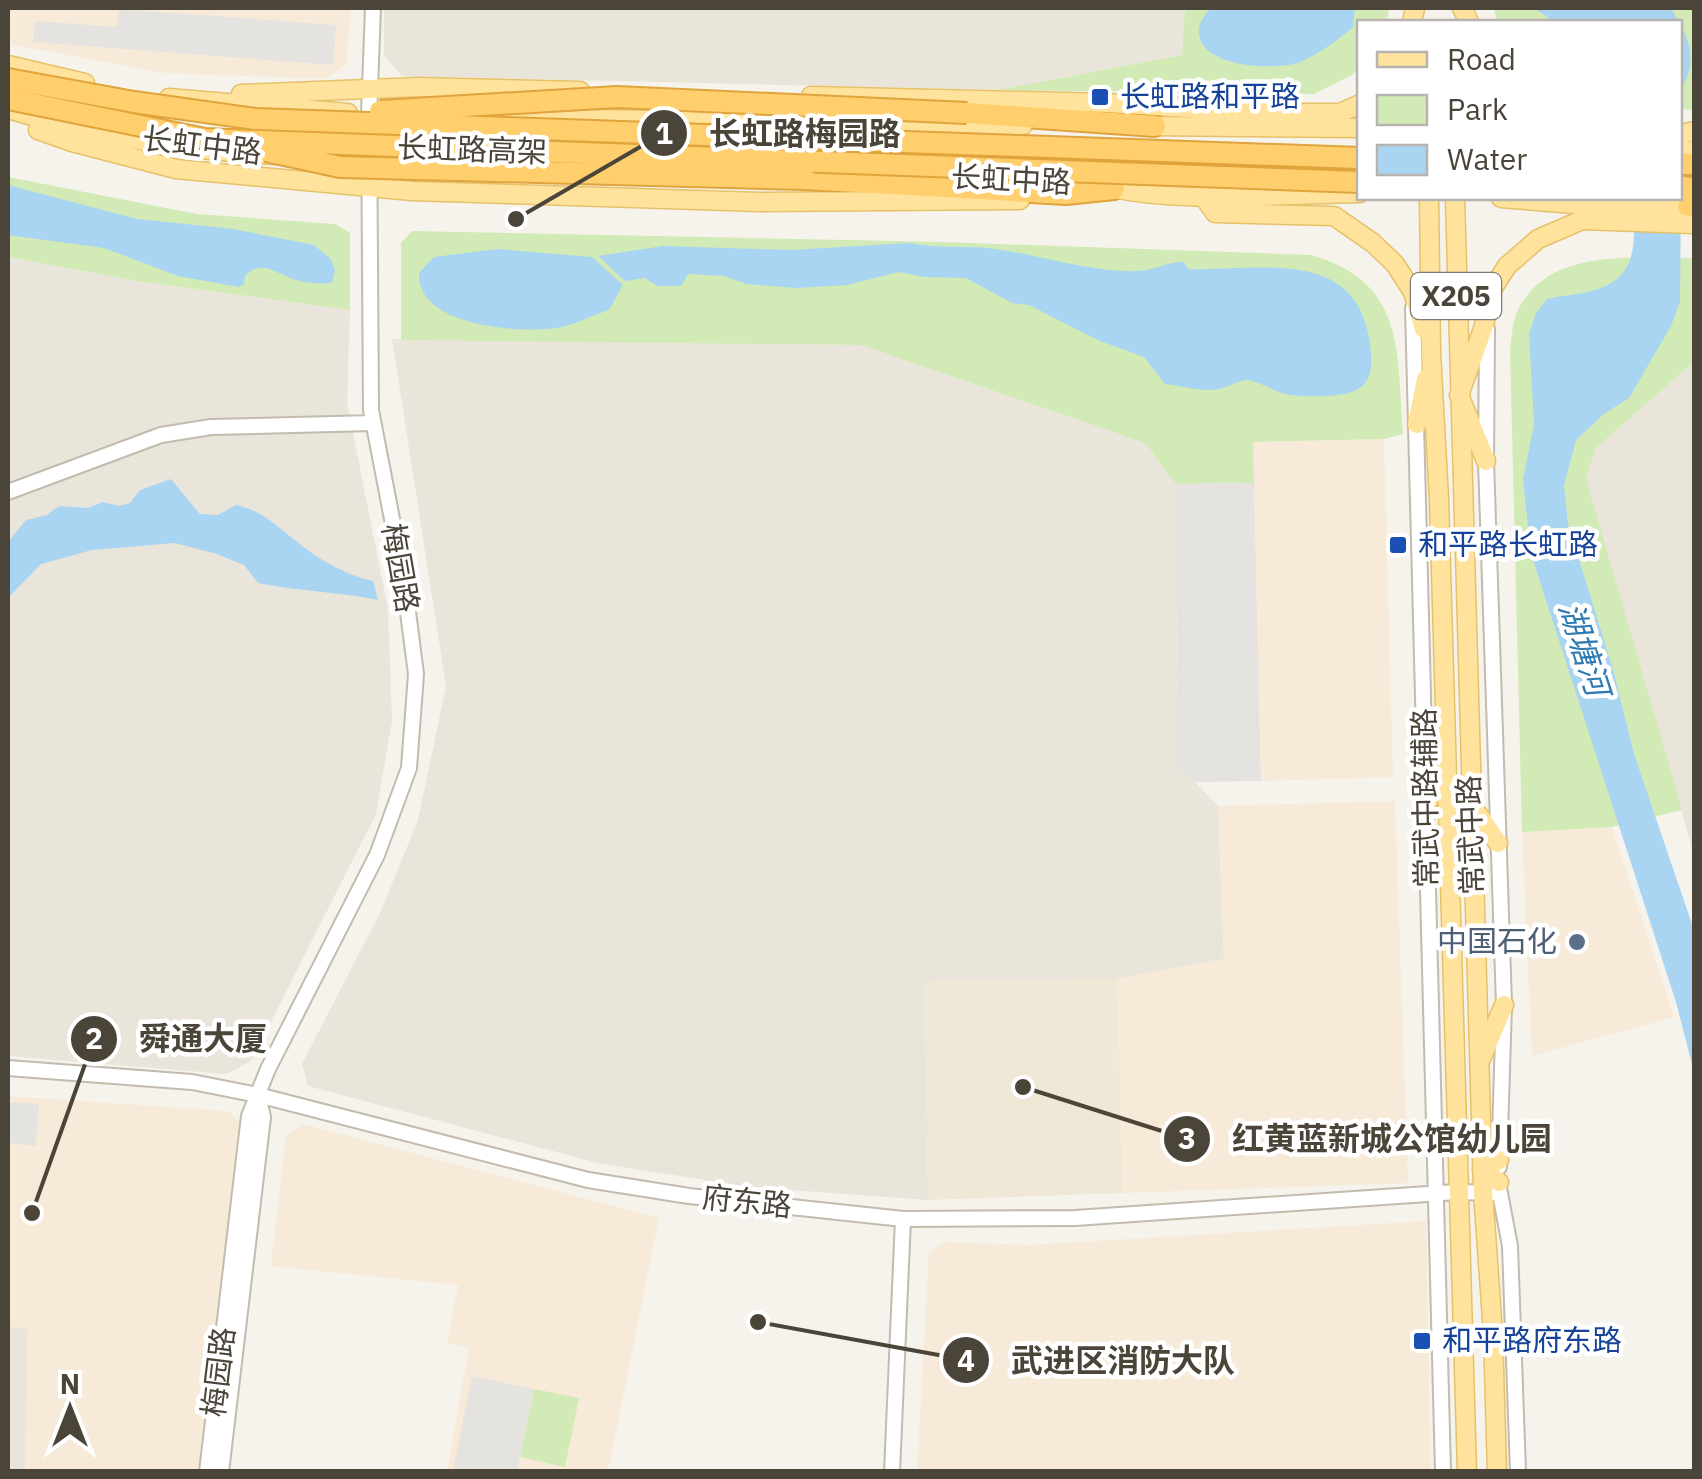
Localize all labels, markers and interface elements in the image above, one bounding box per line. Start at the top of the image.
legend [1357,20,1682,200]
text: Road [1447,39,1516,78]
place label: 长虹路和平路 [1120,76,1300,115]
marker: 长虹路和平路 [1089,86,1111,108]
text: Park [1447,89,1508,128]
callout: 长虹路梅园路 [639,102,921,164]
text: 长虹路梅园路 [709,112,901,154]
text: 1 [655,113,673,152]
street label: 长虹中路 [140,118,264,171]
street label: 长虹路高架 [396,126,548,171]
text: Water [1447,139,1527,178]
street label: 长虹中路 [950,156,1072,201]
road number: X205 [1411,273,1501,319]
street label: 梅园路 [374,520,428,615]
place label: 和平路长虹路 [1418,524,1598,563]
marker: 和平路长虹路 [1387,534,1409,556]
water label: 湖塘河 [1550,597,1622,707]
street label: 常武中路辅路 [1403,708,1446,888]
street label: 常武中路 [1448,774,1491,896]
place label: 中国石化 [1437,921,1557,960]
marker: 中国石化 [1566,931,1588,953]
callout: 舜通大厦 [69,1008,287,1070]
text: 舜通大厦 [139,1017,267,1059]
text: 2 [85,1018,103,1057]
callout: 红黄蓝新城公馆幼儿园 [1162,1108,1572,1170]
text: 红黄蓝新城公馆幼儿园 [1232,1117,1552,1159]
text: 3 [1178,1118,1196,1157]
street label: 府东路 [700,1176,794,1225]
place label: 和平路府东路 [1442,1320,1622,1359]
street label: 梅园路 [193,1325,242,1419]
callout: 武进区消防大队 [941,1329,1255,1391]
marker: 和平路府东路 [1411,1330,1433,1352]
text: 武进区消防大队 [1011,1339,1235,1381]
text: 4 [957,1340,975,1379]
north arrow [20,1359,120,1459]
text: N [60,1365,80,1402]

